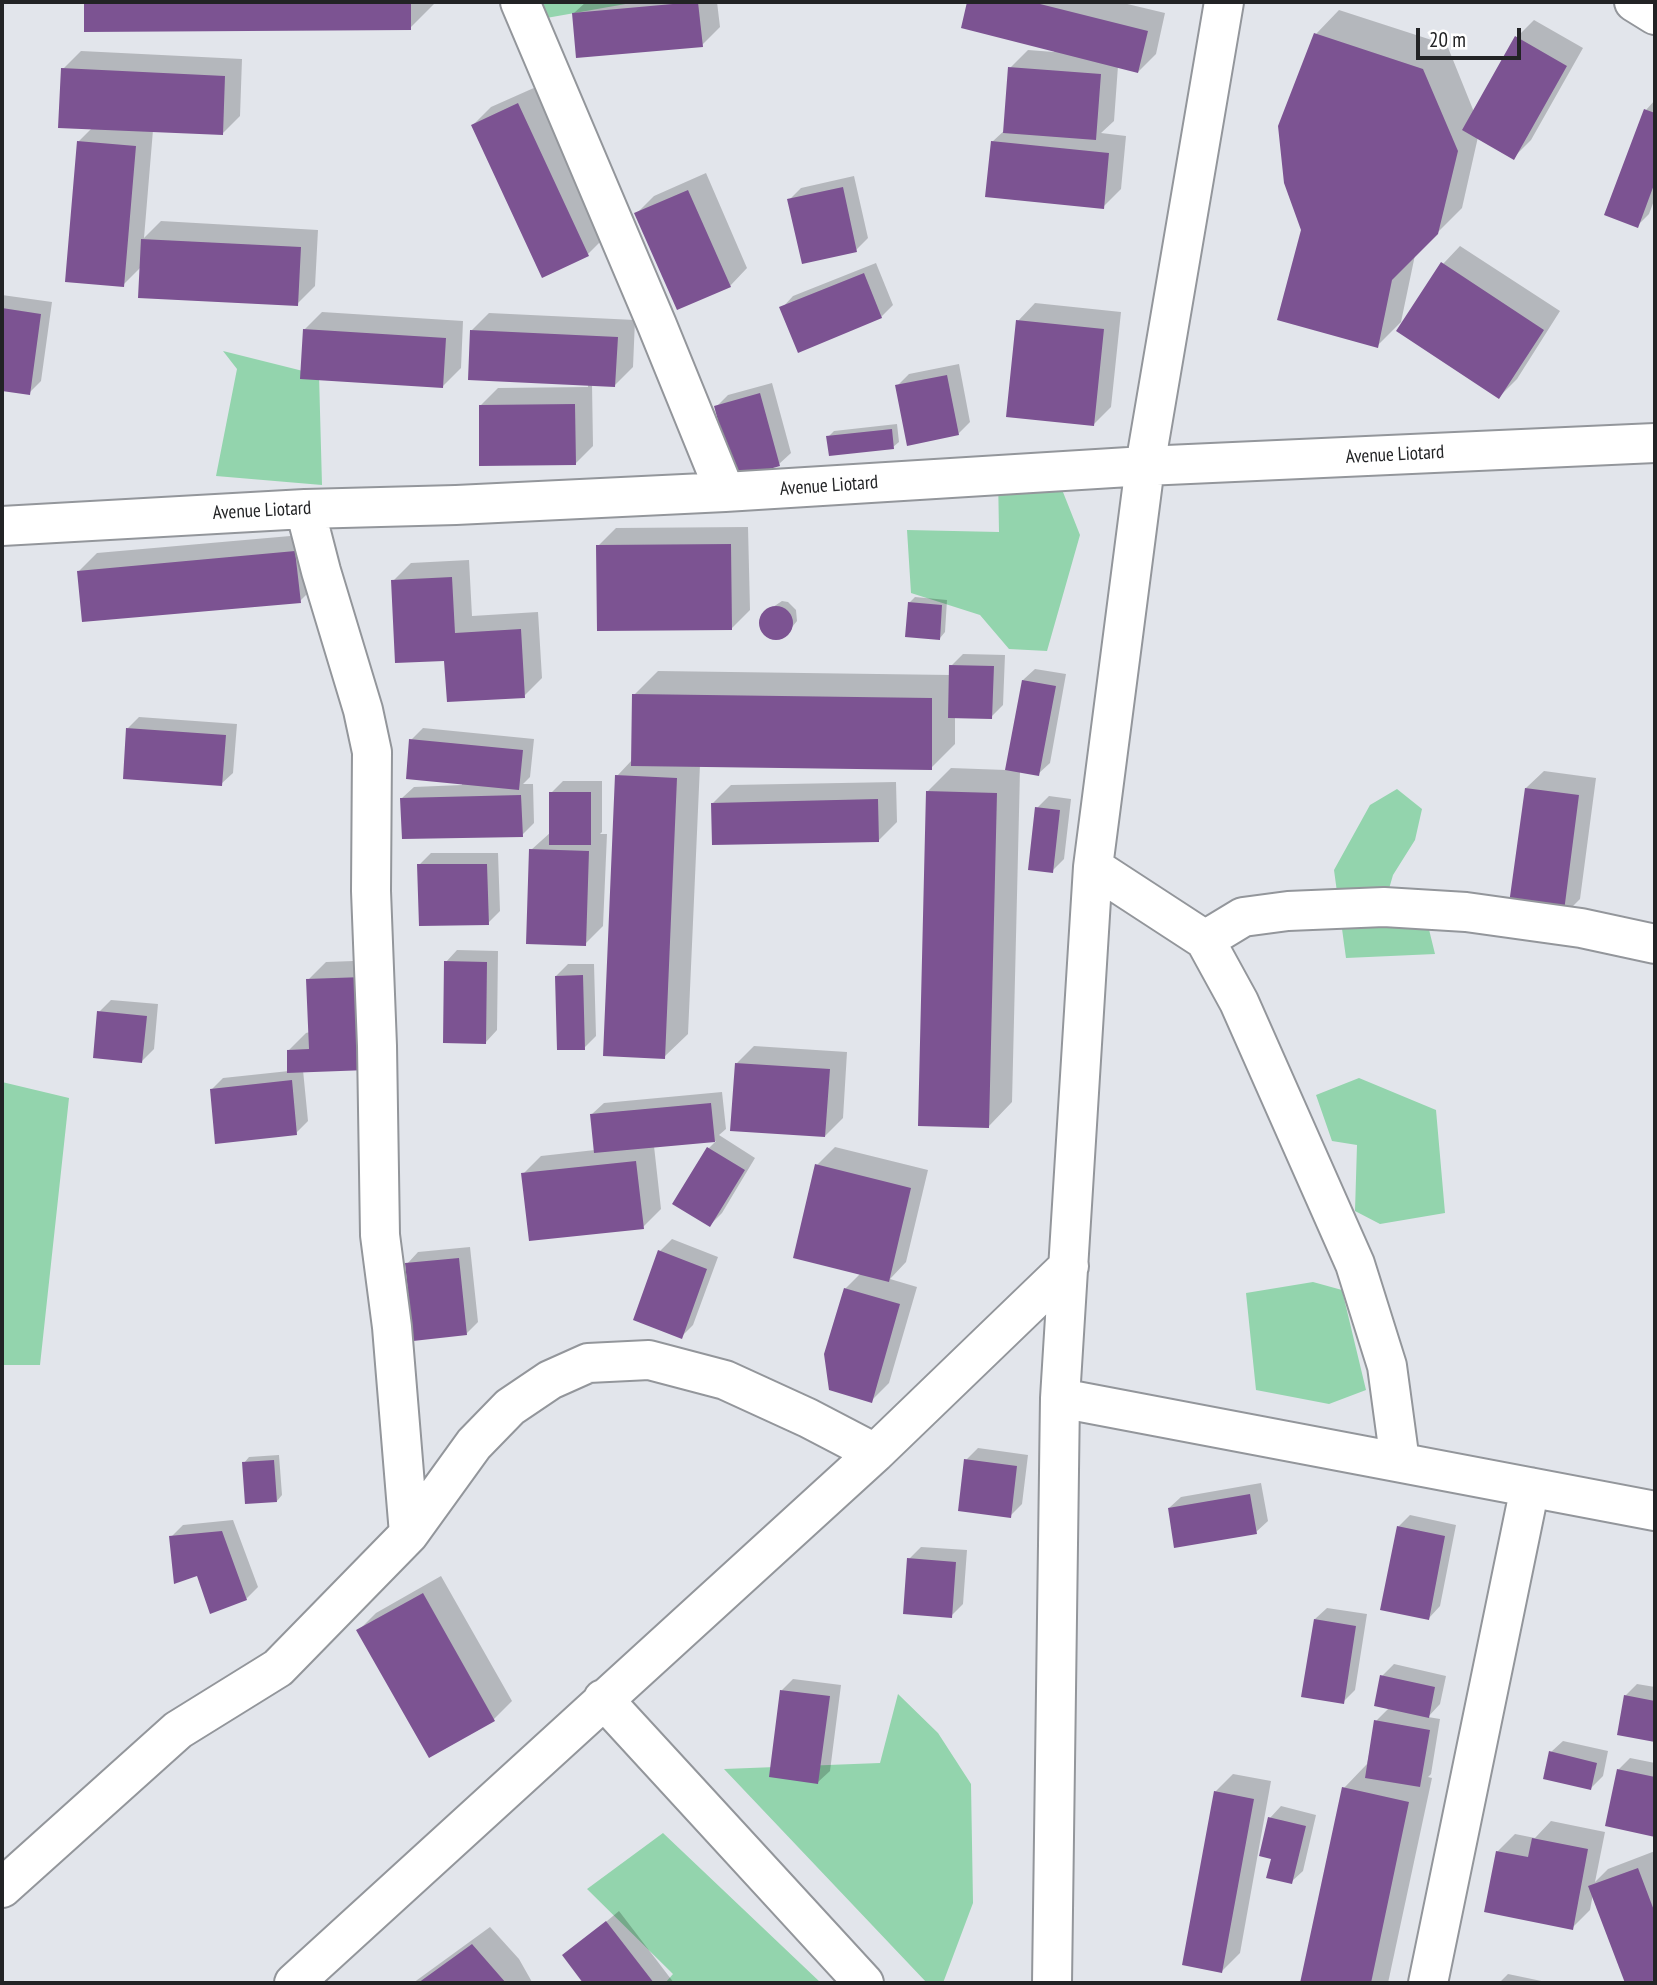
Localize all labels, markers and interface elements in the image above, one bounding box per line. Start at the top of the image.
scale bar [1419,14,1524,58]
text: 20 m [1429,26,1466,53]
street label: Avenue Liotard [1345,441,1445,469]
street label: Avenue Liotard [779,471,879,501]
street label: Avenue Liotard [212,497,312,525]

